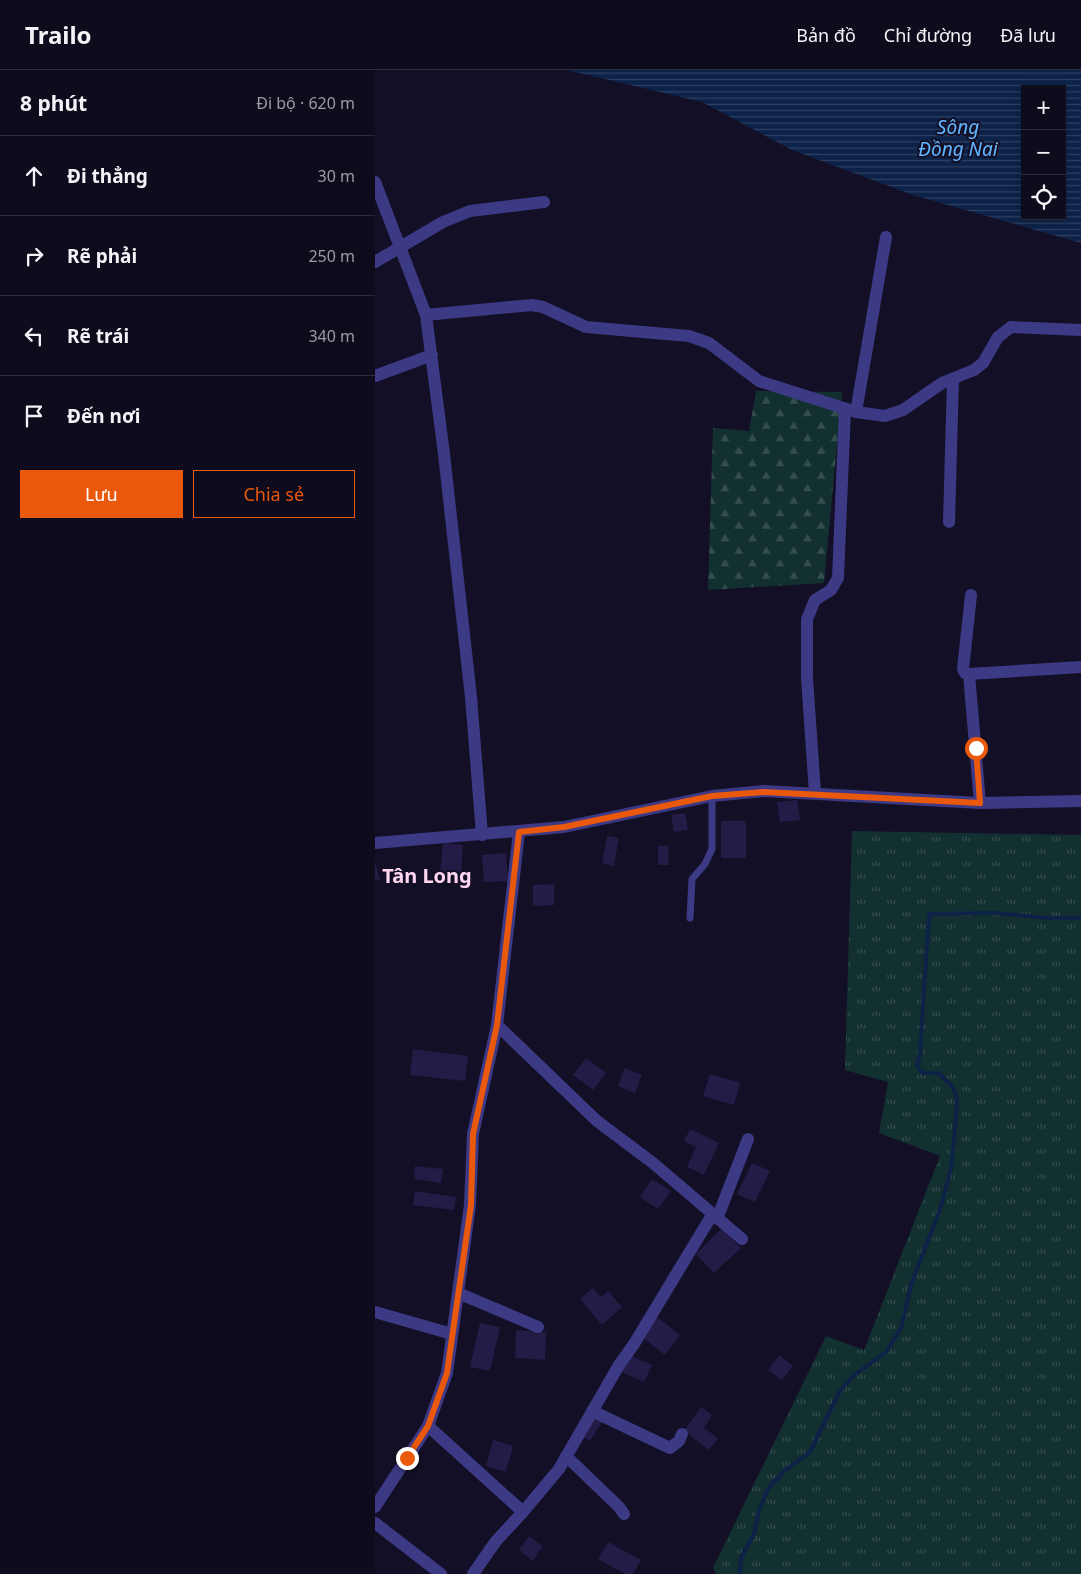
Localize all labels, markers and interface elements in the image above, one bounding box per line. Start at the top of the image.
text: Trailo [25,18,92,51]
text: Bản đồ [796,23,856,47]
text: Chỉ đường [884,23,972,47]
text: Đã lưu [1000,23,1056,47]
map controls [1021,85,1066,220]
button: + [1021,85,1066,130]
text: 8 phút [20,89,87,117]
text: Đi bộ · 620 m [256,92,355,114]
water label: Sông Đồng Nai [918,114,999,162]
button: − [1021,130,1066,175]
icon: ahead [20,162,48,190]
text: Đi thẳng [67,163,148,189]
text: 30 m [318,165,355,187]
button: locate [1021,175,1066,220]
icon: right [20,242,48,270]
text: Rẽ phải [67,243,137,269]
text: 250 m [308,245,355,267]
icon: left [20,322,48,350]
text: Rẽ trái [67,323,129,349]
text: 340 m [308,325,355,347]
icon: arrive [20,402,48,430]
text: Đến nơi [67,403,141,429]
button: Lưu [20,470,183,518]
button: Chia sẻ [193,470,355,518]
route start [965,737,988,760]
district label: Tân Long [382,862,472,889]
route end [396,1447,419,1470]

